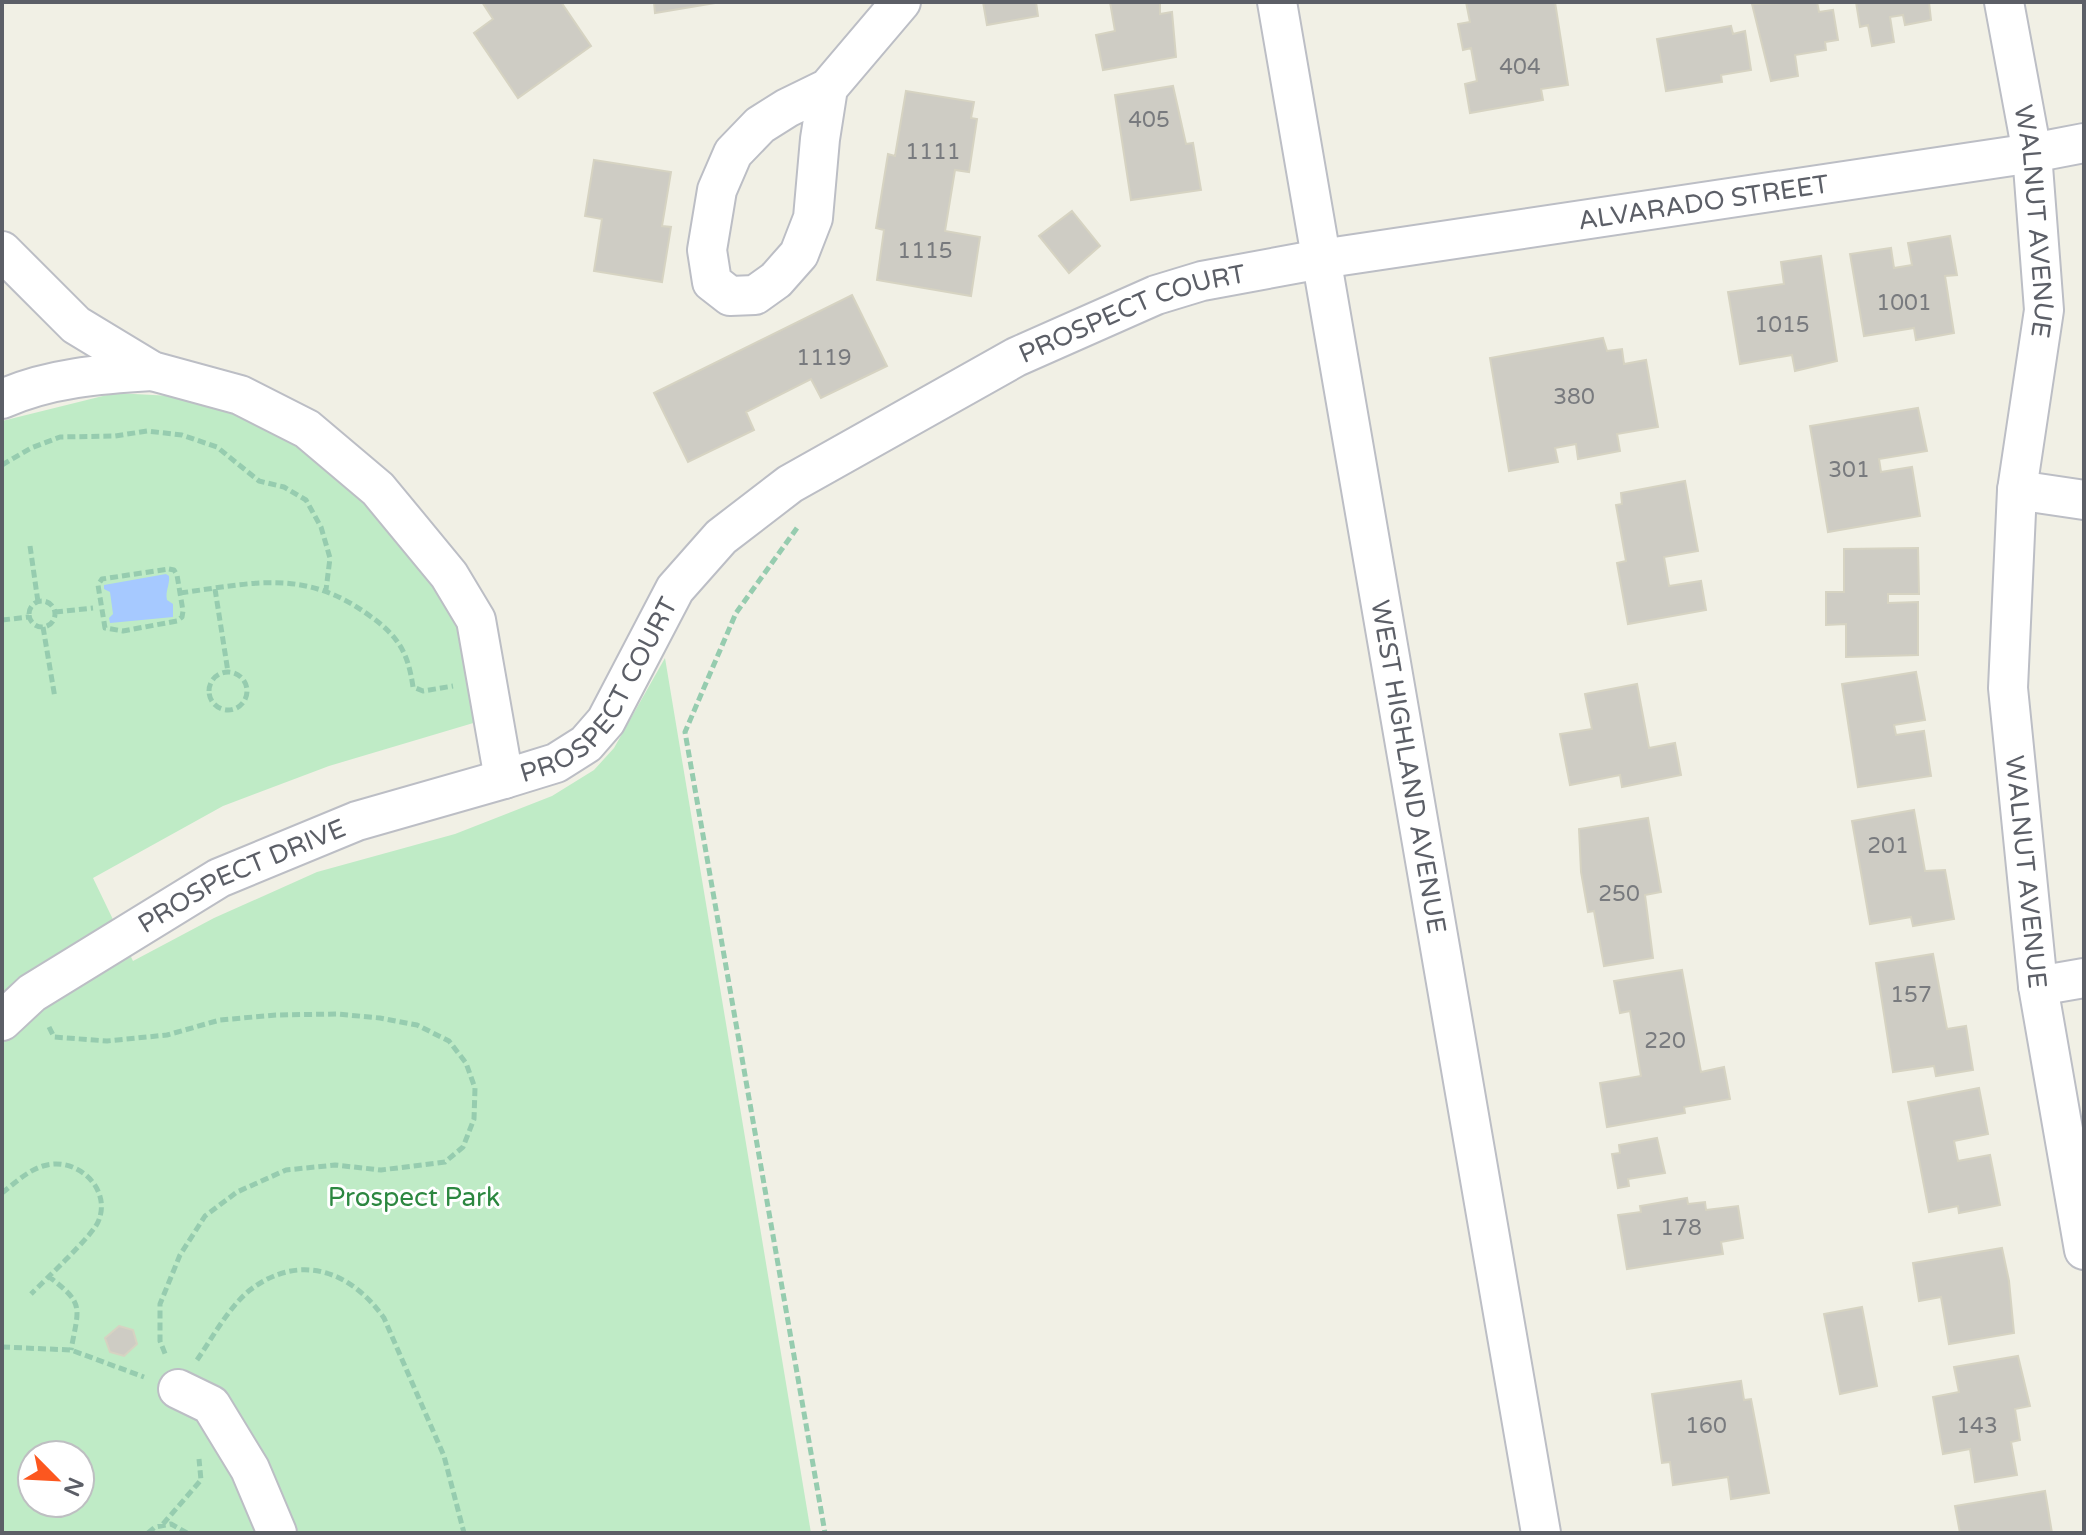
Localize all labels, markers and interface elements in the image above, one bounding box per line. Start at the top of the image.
house number: 404 [1499,54,1541,80]
street label: WALNUT AVENUE [2007,102,2060,340]
house number: 405 [1128,107,1170,133]
house number: 1111 [905,139,961,165]
street label: ALVARADO STREET [1576,168,1831,236]
house number: 1115 [897,238,953,264]
street label: PROSPECT COURT [1014,258,1248,370]
house number: 1001 [1876,290,1932,316]
house number: 1015 [1754,312,1810,338]
house number: 1119 [796,345,852,371]
house number: 380 [1553,384,1595,410]
house number: 301 [1828,457,1870,483]
street label: PROSPECT COURT [516,592,684,789]
street label: WEST HIGHLAND AVENUE [1364,598,1452,936]
street label: WALNUT AVENUE [1999,754,2053,990]
street label: PROSPECT DRIVE [132,812,350,940]
house number: 201 [1867,833,1909,859]
house number: 250 [1598,881,1640,907]
house number: 157 [1890,982,1932,1008]
house number: 220 [1644,1028,1686,1054]
park label: Prospect Park [328,1182,500,1213]
house number: 178 [1660,1215,1702,1241]
house number: 160 [1685,1413,1727,1439]
house number: 143 [1956,1413,1998,1439]
north arrow [16,1439,96,1519]
text: N [58,1473,89,1500]

